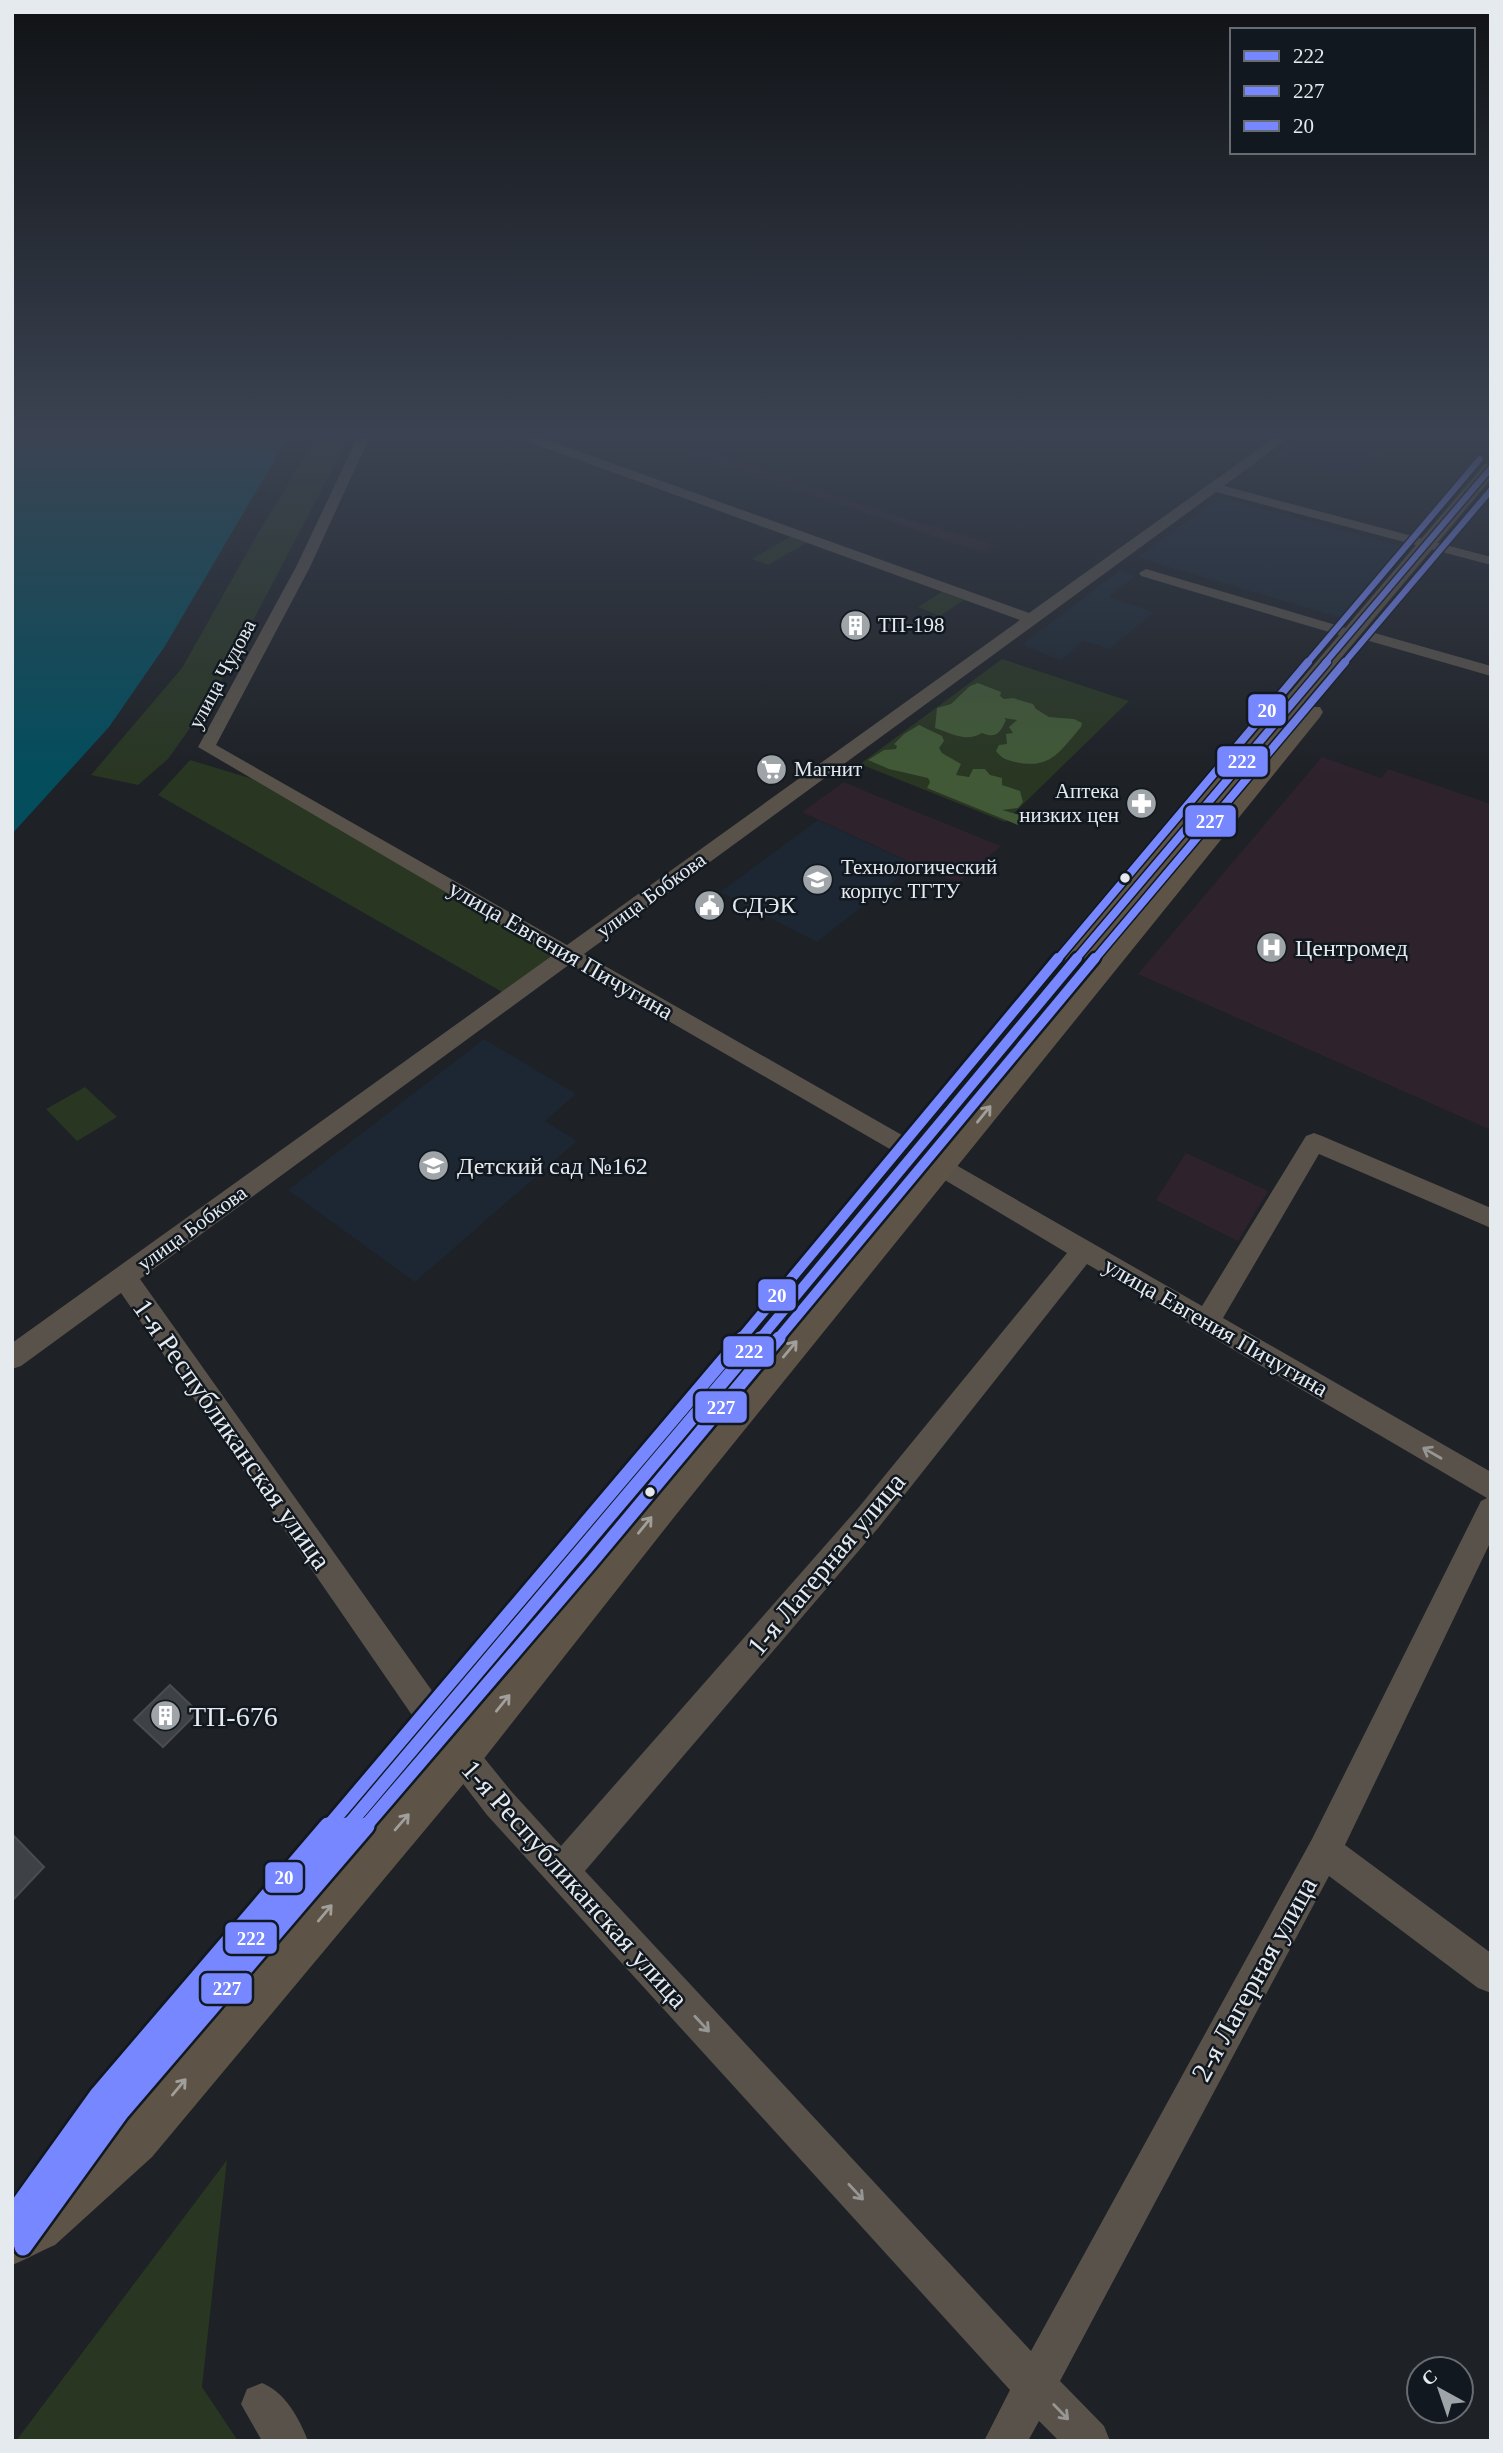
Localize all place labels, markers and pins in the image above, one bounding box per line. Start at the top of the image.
building icon: ТП-198 [838,608,872,642]
place label: ТП-198 [878,613,945,637]
supermarket icon: Магнит [754,752,788,786]
place label: Магнит [794,757,862,781]
place label: Аптека низких цен [1019,779,1120,827]
pharmacy icon: Аптека низких цен [1125,786,1159,820]
place label: Технологический корпус ТГТУ [841,855,997,903]
school or university icon: Технологический корпус ТГТУ [801,862,835,896]
unlabelled marker [1118,871,1132,885]
public building icon: СДЭК [692,888,726,922]
place label: СДЭК [732,892,797,918]
hospital icon: Центромед [1255,931,1289,965]
place label: Центромед [1295,935,1408,961]
school or university icon: Детский сад №162 [417,1149,451,1183]
place label: Детский сад №162 [457,1153,648,1179]
unlabelled marker [643,1485,657,1499]
building icon: ТП-676 [149,1699,183,1733]
place label: ТП-676 [189,1701,278,1732]

